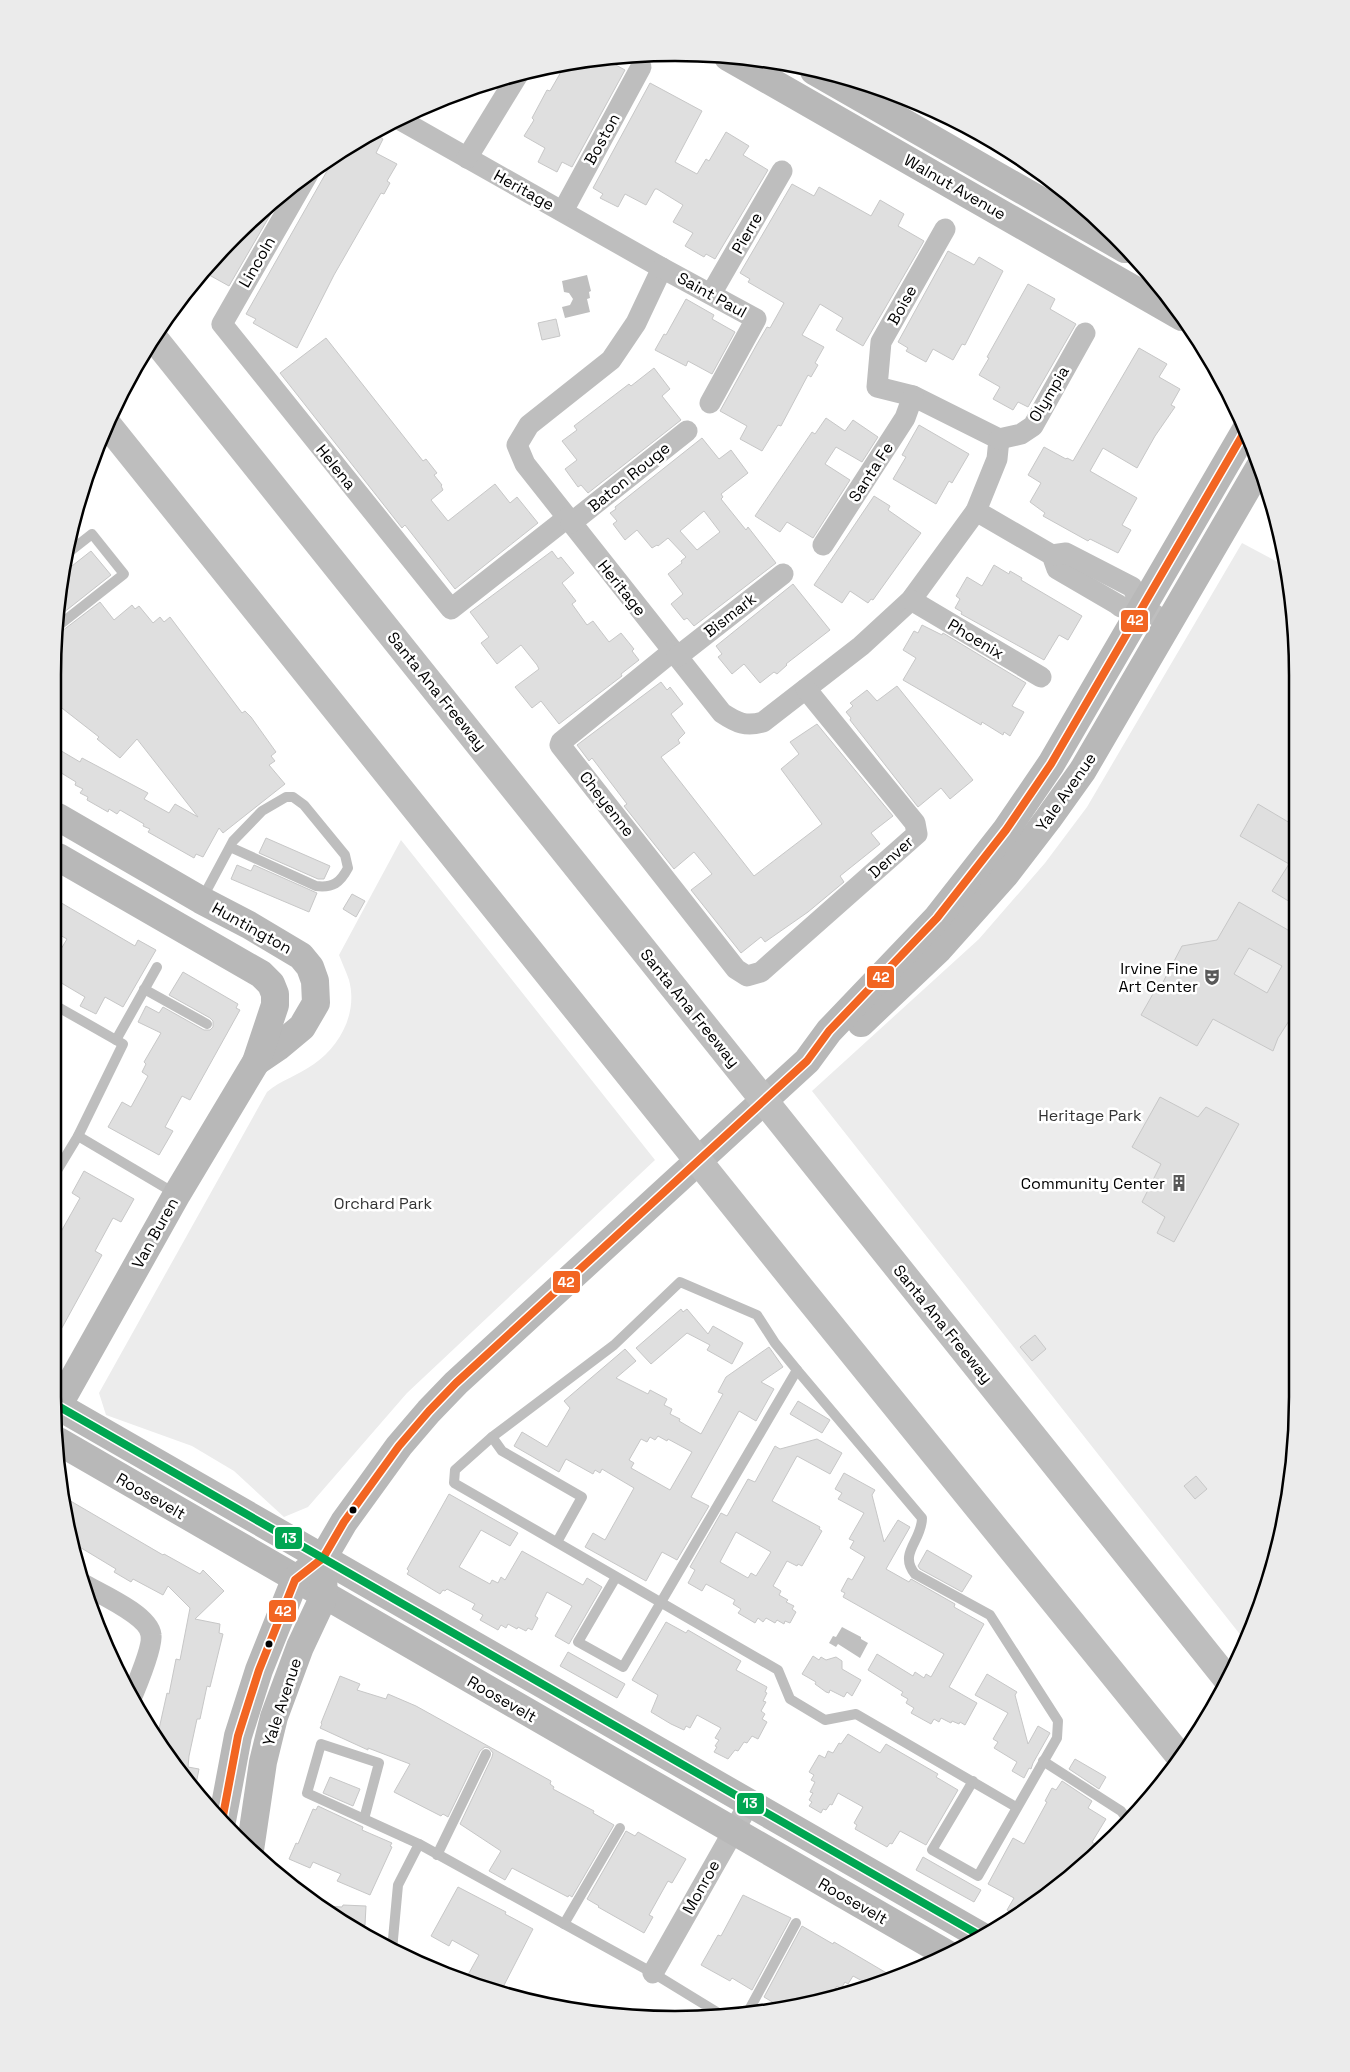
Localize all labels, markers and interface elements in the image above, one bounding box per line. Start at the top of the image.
street label: Boston [579,110,625,168]
street label: Walnut Avenue [900,149,1010,225]
street label: Heritage [490,165,558,215]
street label: Pierre [727,209,767,257]
street label: Lincoln [234,233,280,291]
street label: Saint Paul [674,267,750,323]
street label: Boise [883,281,921,329]
street label: Olympia [1024,362,1074,426]
street label: Baton Rouge [584,437,674,517]
street label: Santa Fe [844,438,898,506]
street label: Helena [311,440,361,494]
street label: Heritage [593,556,651,620]
street label: Bismark [700,588,761,642]
line badge: 42 [1120,609,1149,633]
text: 42 [1126,611,1144,629]
street label: Phoenix [944,614,1008,664]
street label: Santa Ana Freeway [383,627,491,755]
street label: Yale Avenue [1031,749,1101,835]
street label: Cheyenne [575,767,639,841]
street label: Denver [864,831,918,883]
street label: Huntington [208,897,296,959]
street label: Santa Ana Freeway [636,944,744,1072]
place label: Irvine Fine Art Center [1119,958,1198,997]
line badge: 42 [866,965,895,989]
theatre icon: Irvine Fine Art Center [1202,967,1222,987]
text: 42 [872,968,890,986]
park label: Heritage Park [1038,1105,1142,1126]
place label: Community Center [1021,1173,1165,1194]
building icon: Community Center [1169,1173,1189,1193]
park label: Orchard Park [334,1193,433,1214]
street label: Van Buren [127,1194,183,1272]
street label: Santa Ana Freeway [889,1260,997,1388]
line badge: 42 [552,1270,581,1294]
text: 42 [557,1273,575,1291]
street label: Roosevelt [113,1468,189,1524]
unlabelled marker [348,1505,358,1515]
line badge: 13 [274,1526,303,1550]
text: 13 [282,1529,296,1547]
line badge: 42 [268,1599,297,1623]
text: 42 [274,1602,292,1620]
unlabelled marker [264,1639,274,1649]
street label: Yale Avenue [258,1655,306,1749]
street label: Roosevelt [464,1671,540,1727]
line badge: 13 [736,1792,765,1815]
text: 13 [743,1794,757,1812]
street label: Monroe [678,1856,724,1918]
street label: Roosevelt [815,1873,891,1929]

